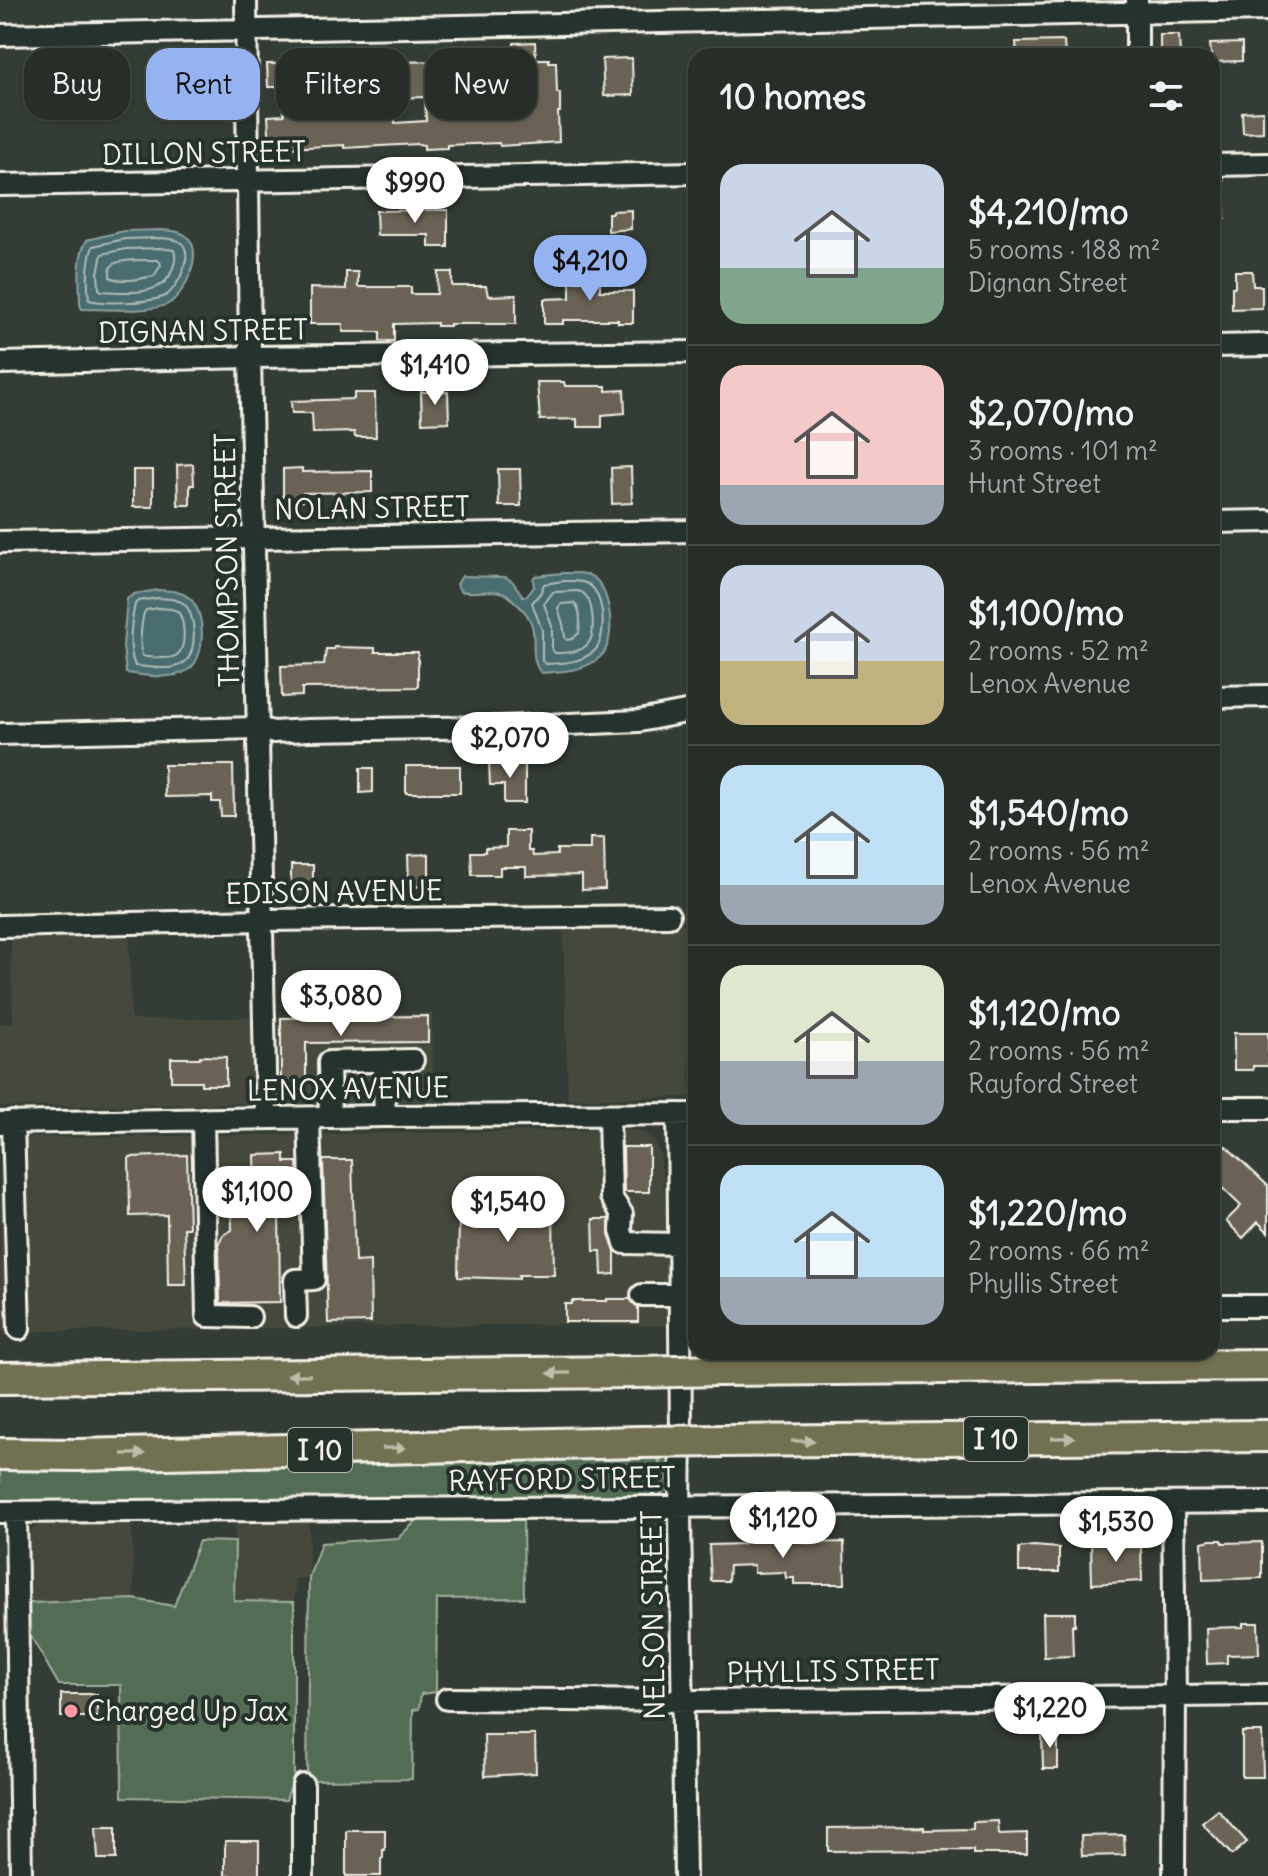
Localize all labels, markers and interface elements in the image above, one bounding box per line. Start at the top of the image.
chip: Buy [24,48,130,120]
chip: Rent [146,48,260,120]
chip: Filters [276,48,409,120]
chip: New [425,48,537,120]
icon: filters [1144,74,1188,118]
text: 10 homes [720,75,866,118]
street label: DILLON STREET [102,133,306,173]
pin: $990 [368,157,462,225]
text: $990 [384,166,446,199]
text: $4,210/mo [968,190,1129,233]
icon: home [784,196,880,292]
text: 5 rooms · 188 m² [968,233,1161,266]
pin: $4,210 [525,235,655,303]
text: $4,210 [552,244,628,277]
text: Dignan Street [968,266,1127,299]
street label: DIGNAN STREET [98,311,308,351]
pin: $1,410 [370,339,500,407]
text: $1,410 [399,348,471,381]
text: $2,070/mo [968,391,1134,434]
icon: home [784,397,880,493]
street label: THOMPSON STREET [207,432,247,688]
text: 3 rooms · 101 m² [968,434,1158,467]
text: Hunt Street [968,467,1101,500]
street label: NOLAN STREET [274,488,470,528]
text: $1,100/mo [968,591,1124,634]
icon: home [784,597,880,693]
text: 2 rooms · 52 m² [968,634,1149,667]
text: Lenox Avenue [968,667,1131,700]
pin: $2,070 [445,712,575,780]
text: $2,070 [470,721,550,754]
text: $1,540/mo [968,791,1129,834]
icon: home [784,797,880,893]
text: 2 rooms · 56 m² [968,834,1149,867]
text: Lenox Avenue [968,867,1131,900]
street label: EDISON AVENUE [225,872,443,912]
pin: $3,080 [276,970,406,1038]
text: $3,080 [299,979,383,1012]
text: $1,120/mo [968,991,1121,1034]
icon: home [784,997,880,1093]
text: 2 rooms · 56 m² [968,1034,1149,1067]
text: Rayford Street [968,1067,1138,1100]
street label: LENOX AVENUE [247,1069,449,1109]
pin: $1,100 [192,1166,322,1234]
text: $1,100 [220,1175,294,1208]
pin: $1,540 [443,1176,573,1244]
text: $1,540 [470,1185,546,1218]
text: $1,220/mo [968,1191,1127,1234]
icon: home [784,1197,880,1293]
text: 2 rooms · 66 m² [968,1234,1150,1267]
text: Phyllis Street [968,1267,1118,1300]
one-way arrow [546,1367,571,1379]
one-way arrow [286,1369,311,1381]
road number: I 10 [964,1417,1028,1461]
road number: I 10 [288,1428,352,1472]
one-way arrow [1051,1432,1076,1444]
one-way arrow [791,1434,816,1447]
one-way arrow [382,1442,407,1454]
one-way arrow [122,1447,147,1460]
street label: RAYFORD STREET [448,1459,676,1499]
pin: $1,120 [718,1492,848,1560]
pin: $1,530 [1051,1496,1181,1564]
text: $1,120 [748,1501,818,1534]
text: $1,530 [1078,1505,1154,1538]
street label: NELSON STREET [633,1510,673,1720]
street label: PHYLLIS STREET [726,1651,940,1691]
pin: $1,220 [985,1682,1115,1750]
text: $1,220 [1012,1691,1088,1724]
place label: Charged Up Jax [87,1693,288,1729]
marker: Charged Up Jax [62,1702,80,1720]

